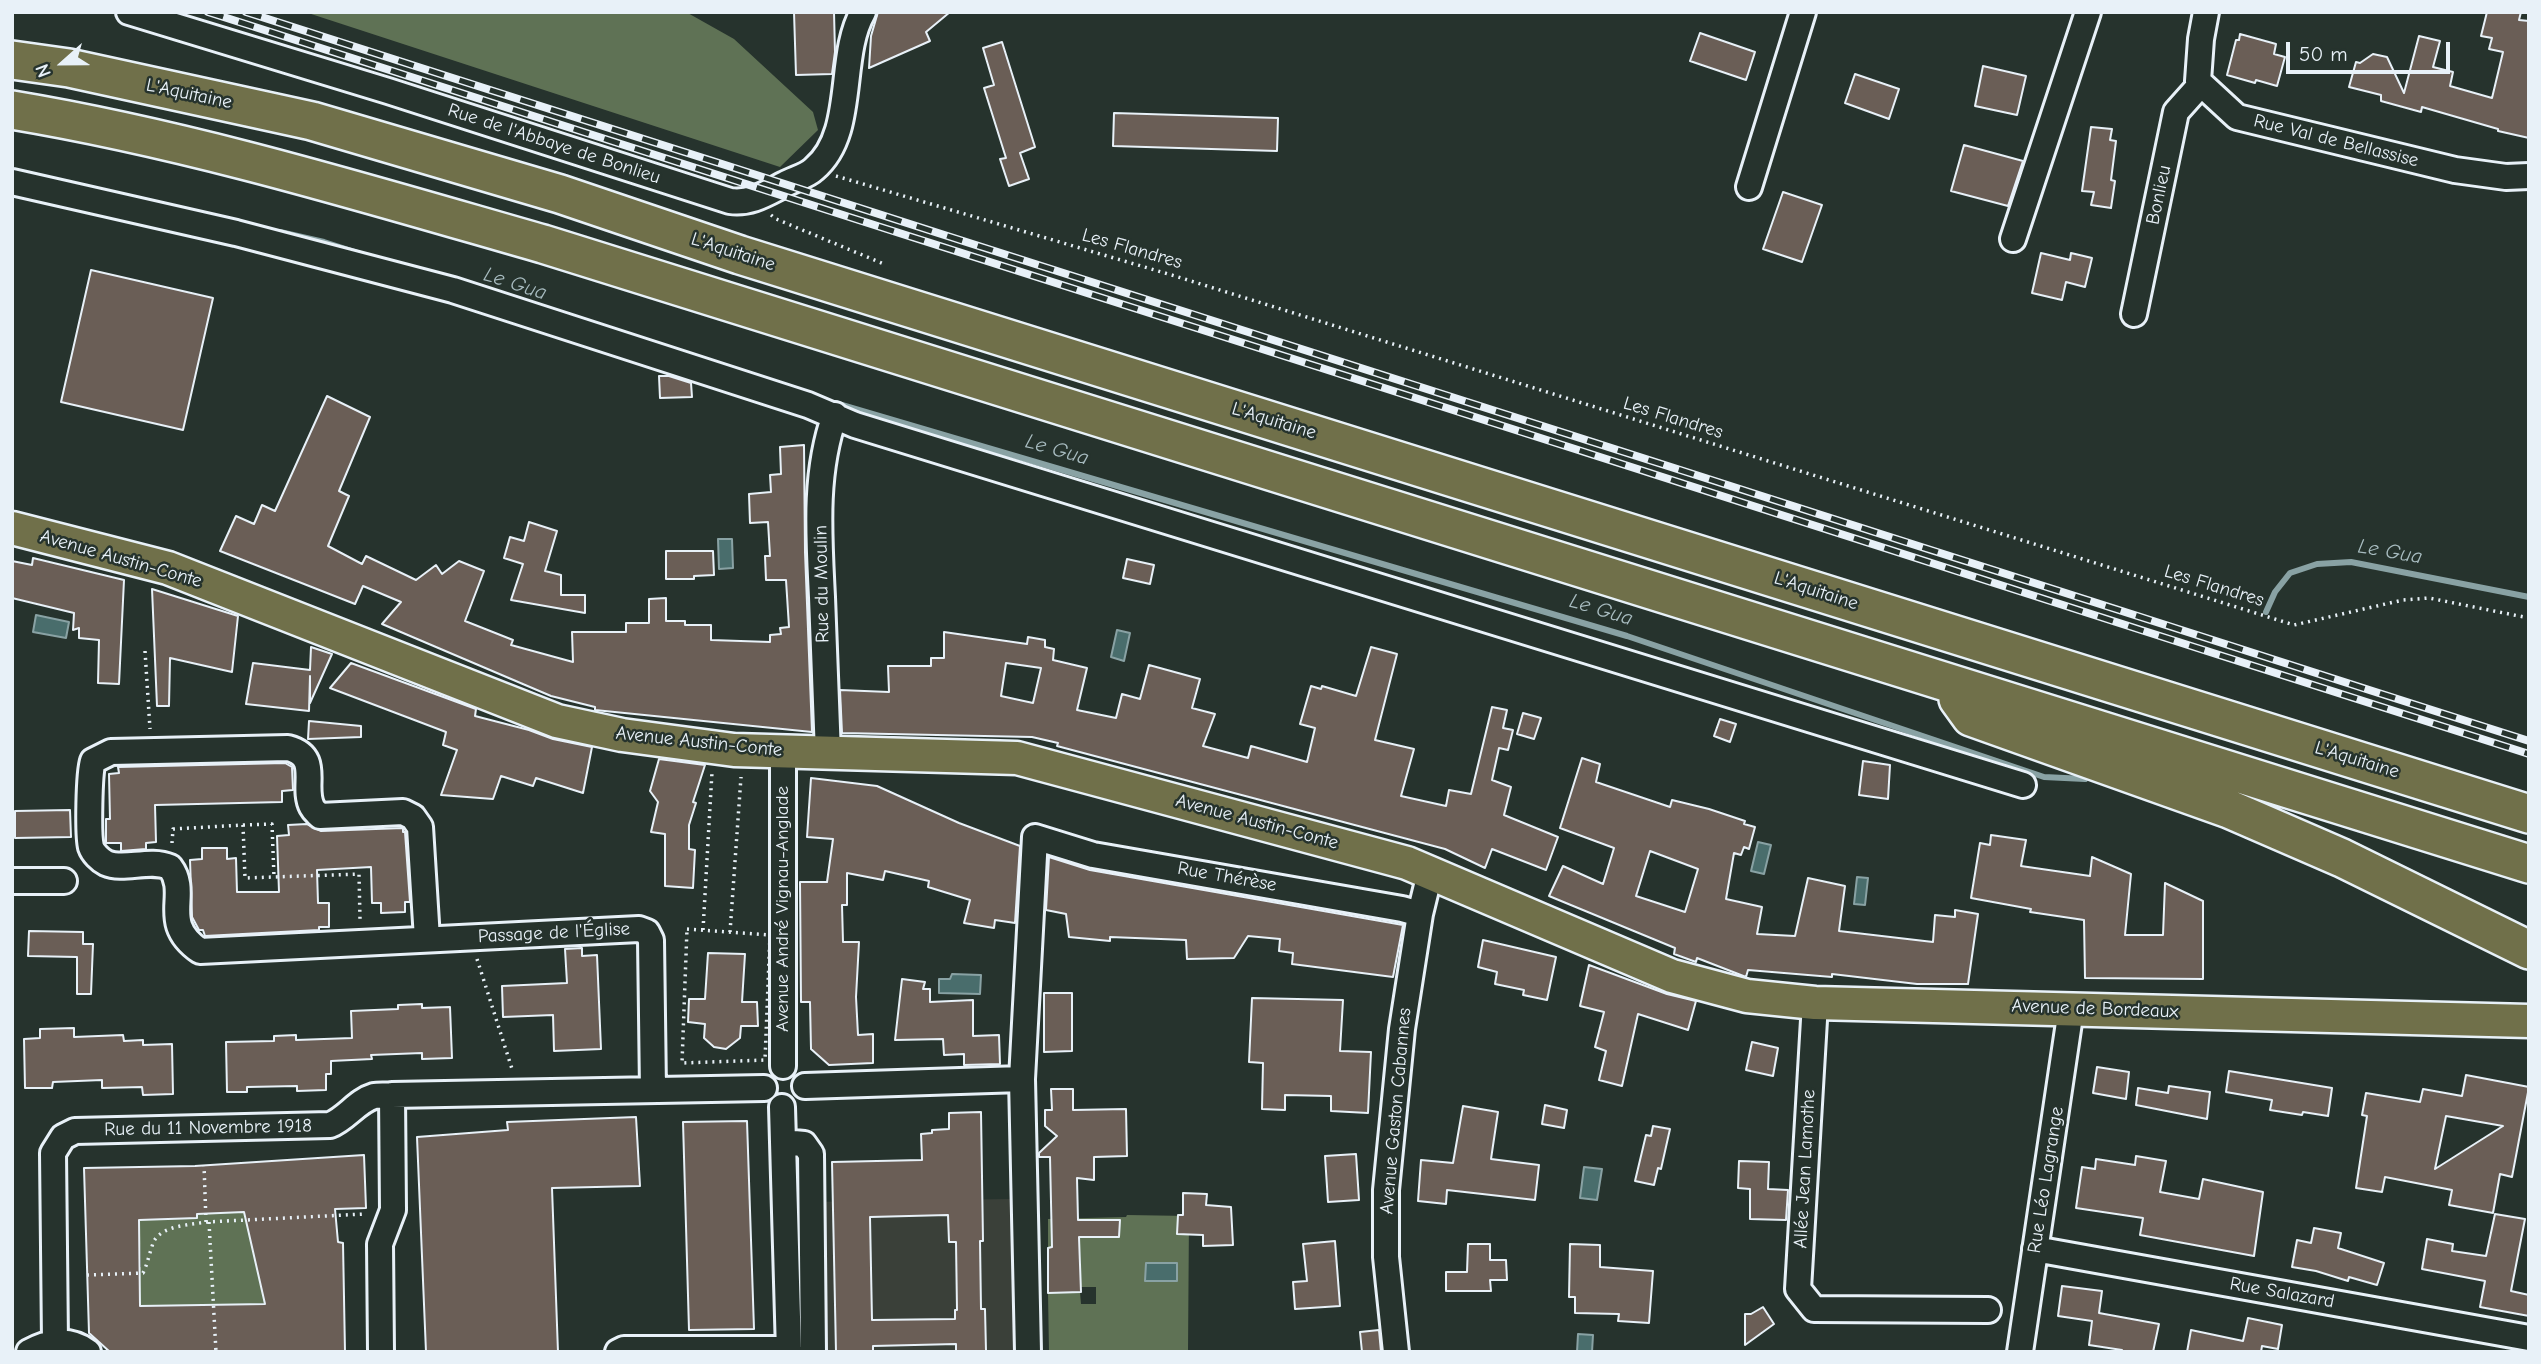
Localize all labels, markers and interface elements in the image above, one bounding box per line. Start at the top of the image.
north arrow [28,28,98,98]
scale bar [2289,28,2454,72]
text: 50 m [2299,42,2348,66]
text: N [31,61,56,80]
street label: L'Aquitaine [144,74,234,114]
street label: Rue de l'Abbaye de Bonlieu [445,99,663,189]
street label: Rue Val de Bellassise [2251,109,2421,173]
street label: Bonlieu [2142,163,2176,227]
street label: Les Flandres [1079,224,1185,274]
street label: L'Aquitaine [688,228,778,276]
water label: Le Gua [480,262,550,306]
street label: Les Flandres [1620,392,1726,444]
street label: L'Aquitaine [1229,397,1319,445]
water label: Le Gua [1022,429,1092,471]
street label: Avenue Austin-Conte [37,525,205,593]
street label: Rue du Moulin [810,525,834,643]
water label: Le Gua [2356,534,2424,570]
street label: Les Flandres [2161,560,2267,612]
street label: L'Aquitaine [1771,567,1861,615]
water label: Le Gua [1566,588,1636,632]
street label: Avenue Austin-Conte [615,722,783,762]
street label: L'Aquitaine [2312,736,2402,784]
street label: Avenue André Vignau-Anglade [772,786,794,1032]
street label: Avenue Austin-Conte [1173,789,1341,855]
street label: Rue Thérèse [1176,857,1278,897]
street label: Passage de l'Église [477,918,631,948]
street label: Avenue de Bordeaux [2011,995,2179,1023]
street label: Avenue Gaston Cabannes [1376,1007,1416,1215]
street label: Allée Jean Lamothe [1789,1089,1821,1249]
street label: Rue Léo Lagrange [2023,1105,2069,1255]
street label: Rue du 11 Novembre 1918 [104,1115,312,1141]
street label: Rue Salazard [2228,1273,2336,1313]

